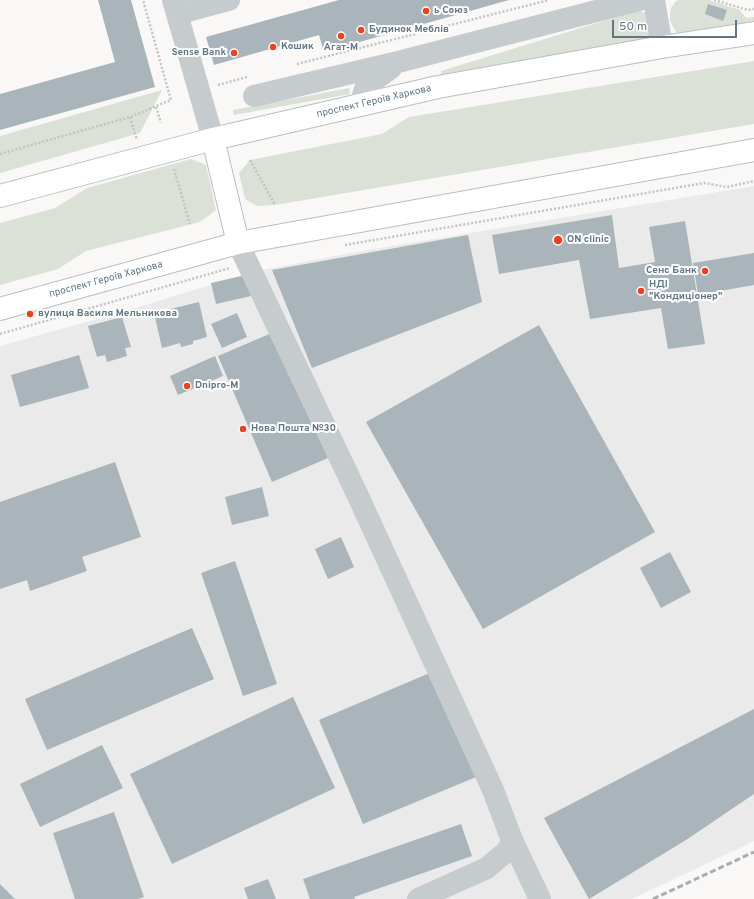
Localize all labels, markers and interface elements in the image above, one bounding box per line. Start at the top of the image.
place label: ь Союз [434,5,468,17]
marker: ь Союз [421,6,431,16]
scale bar [614,12,739,38]
text: 50 m [619,19,647,35]
place label: Будинок Меблів [369,24,449,36]
marker: Будинок Меблів [356,25,366,35]
marker: Агат-М [336,31,346,41]
place label: Кошик [281,41,314,53]
marker: Кошик [268,42,278,52]
place label: Агат-М [324,42,358,54]
place label: Sense Bank [172,47,226,59]
marker: Sense Bank [229,48,239,58]
street label: проспект Героїв Харкова [316,83,432,121]
marker: ON clinic [552,234,564,246]
place label: ON clinic [567,234,609,246]
street label: проспект Героїв Харкова [48,259,164,301]
place label: Сенс Банк [646,265,697,277]
marker: Сенс Банк [700,266,710,276]
place label: НДІ "Кондиціонер" [649,279,722,302]
marker: НДІ "Кондиціонер" [636,286,646,296]
place label: вулиця Василя Мельникова [38,308,177,320]
marker: вулиця Василя Мельникова [25,309,35,319]
place label: Dnipro-M [195,380,238,392]
marker: Dnipro-M [182,381,192,391]
place label: Нова Пошта №30 [251,423,336,435]
marker: Нова Пошта №30 [238,424,248,434]

